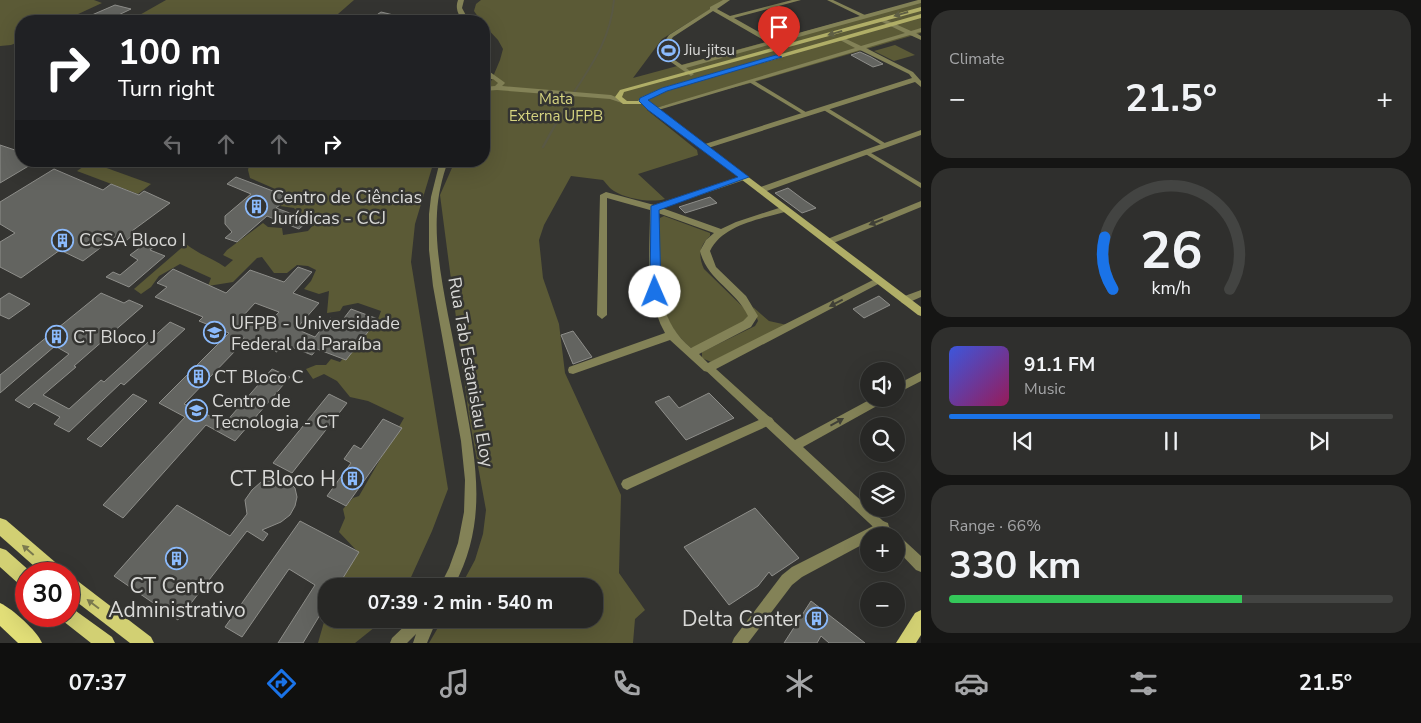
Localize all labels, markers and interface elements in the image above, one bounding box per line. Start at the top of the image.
pin [758,6,800,57]
one-way arrow [894,11,909,19]
icon: arrive [765,13,793,41]
text: 100 m [118,29,221,76]
one-way arrow [827,30,842,38]
icon: right [35,35,100,100]
sports icon: Jiu-jitsu [656,38,680,62]
place label: Jiu-jitsu [683,40,735,60]
text: Climate [949,48,1004,70]
text: 21.5° [1125,73,1217,124]
text: Turn right [118,74,214,104]
text: − [949,80,966,118]
text: + [1376,80,1393,118]
park label: Mata Externa UFPB [509,89,603,126]
icon: left [159,130,187,158]
icon: ahead [212,130,240,158]
icon: ahead [265,130,293,158]
icon: right [318,130,346,158]
place label: Centro de Ciências Jurídicas - CCJ [271,185,422,230]
building icon: Centro de Ciências Jurídicas - CCJ [244,195,268,219]
text: 26 [1140,215,1202,286]
one-way arrow [868,218,883,226]
building icon: CCSA Bloco I [51,228,75,252]
place label: CCSA Bloco I [79,228,186,252]
position arrow [628,265,680,317]
street label: Rua Tab Estanislau Eloy [442,275,500,470]
text: km/h [1151,276,1191,300]
one-way arrow [829,299,843,307]
place label: UFPB - Universidade Federal da Paraíba [231,311,400,356]
school or university icon: UFPB - Universidade Federal da Paraíba [203,321,227,345]
building icon: CT Bloco J [45,325,69,349]
place label: CT Bloco J [73,325,156,349]
text: 91.1 FM [1024,352,1095,378]
map controls [860,362,905,627]
button: sound [860,362,905,407]
building icon: CT Bloco C [186,365,210,389]
place label: CT Bloco C [214,365,304,389]
text: Music [1024,378,1065,400]
place label: Centro de Tecnologia - CT [212,389,339,434]
school or university icon: Centro de Tecnologia - CT [184,399,208,423]
button: search [860,417,905,462]
one-way arrow [830,418,845,426]
icon: previous [1009,427,1037,455]
icon: pause [1157,427,1185,455]
icon: next [1305,427,1333,455]
place label: CT Bloco H [229,465,336,493]
building icon: CT Bloco H [340,467,364,491]
button: layers [860,472,905,517]
text: Range · 66% [949,515,1041,537]
button: + [860,527,905,572]
text: 330 km [949,540,1081,591]
one-way arrow [22,544,35,555]
building icon: CT Centro Administrativo [165,547,189,571]
speed limit sign: 30 [15,562,80,627]
place label: CT Centro Administrativo [108,572,246,624]
button: − [860,582,905,627]
text: 07:39 · 2 min · 540 m [368,590,553,616]
one-way arrow [86,599,100,609]
place label: Delta Center [682,605,801,633]
building icon: Delta Center [805,607,829,631]
icon: directions [264,666,299,701]
icon: music [437,666,472,701]
icon: phone [609,666,644,701]
icon: climate [782,666,817,701]
icon: car [954,666,989,701]
icon: filters [1126,666,1161,701]
text: 07:37 [69,668,127,698]
text: 21.5° [1299,668,1352,698]

